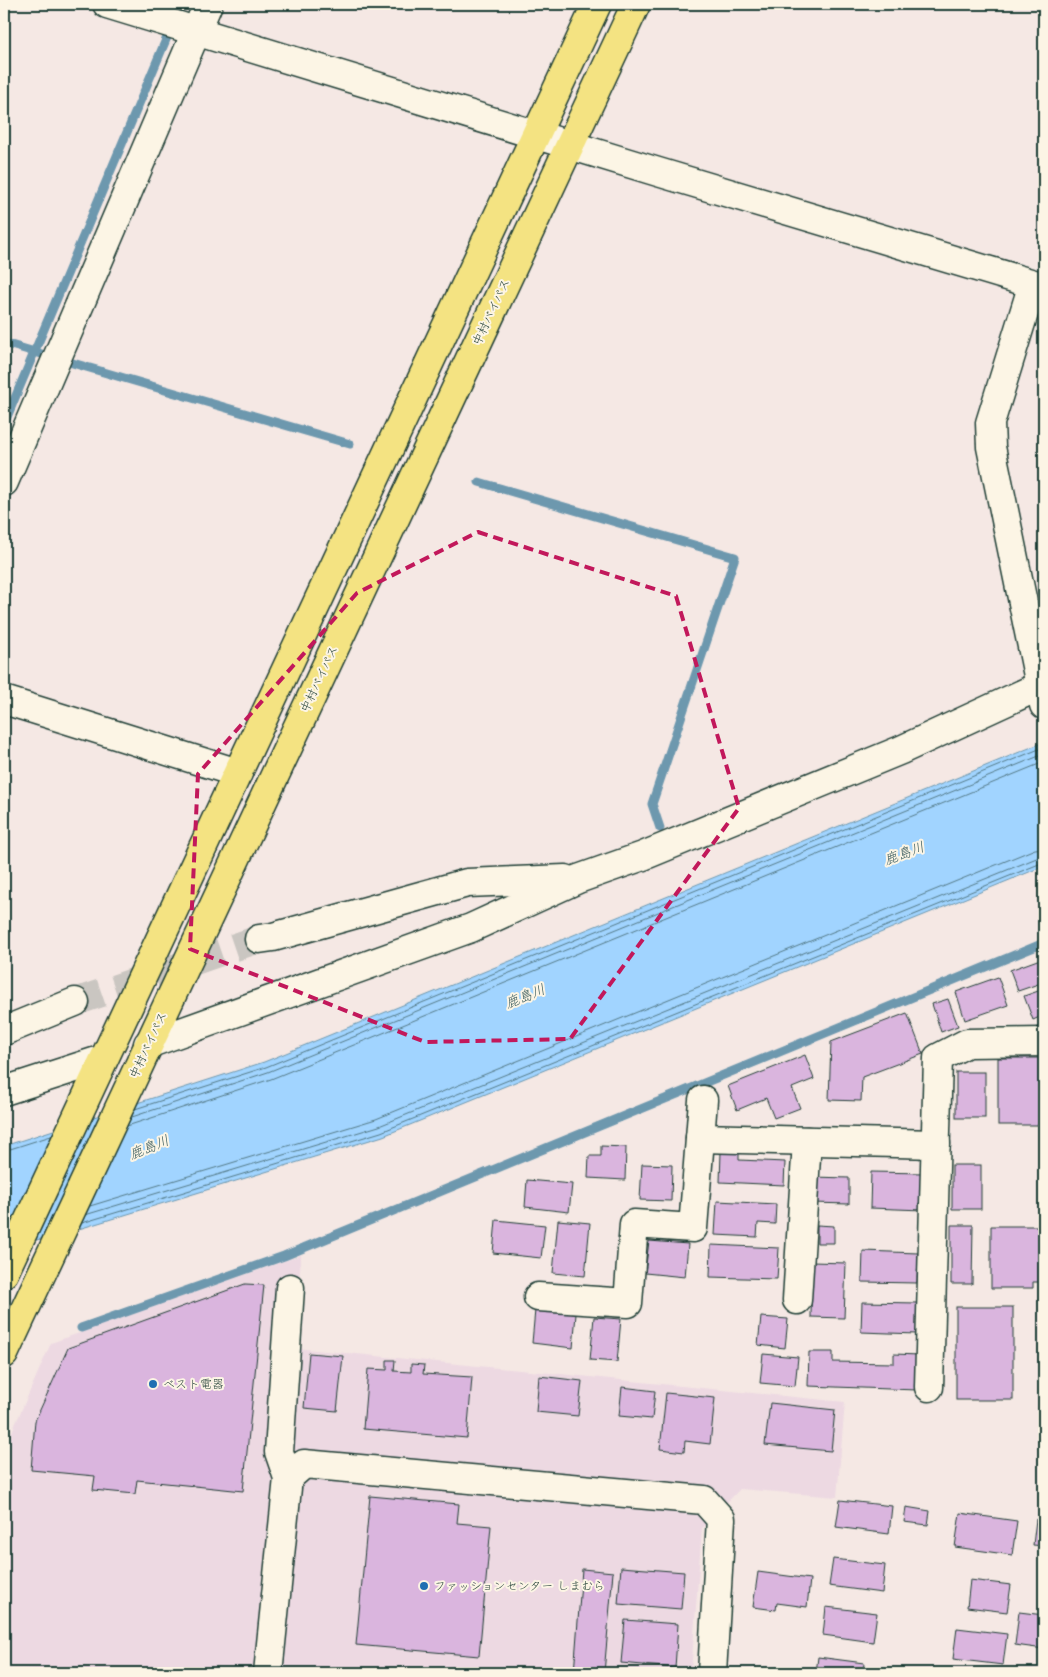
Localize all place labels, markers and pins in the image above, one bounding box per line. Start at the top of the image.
place label: ベスト電器 [163,1376,224,1392]
marker: ベスト電器 [147,1378,159,1390]
place label: ファッションセンター しまむら [434,1578,605,1594]
marker: ファッションセンター しまむら [418,1580,430,1592]

